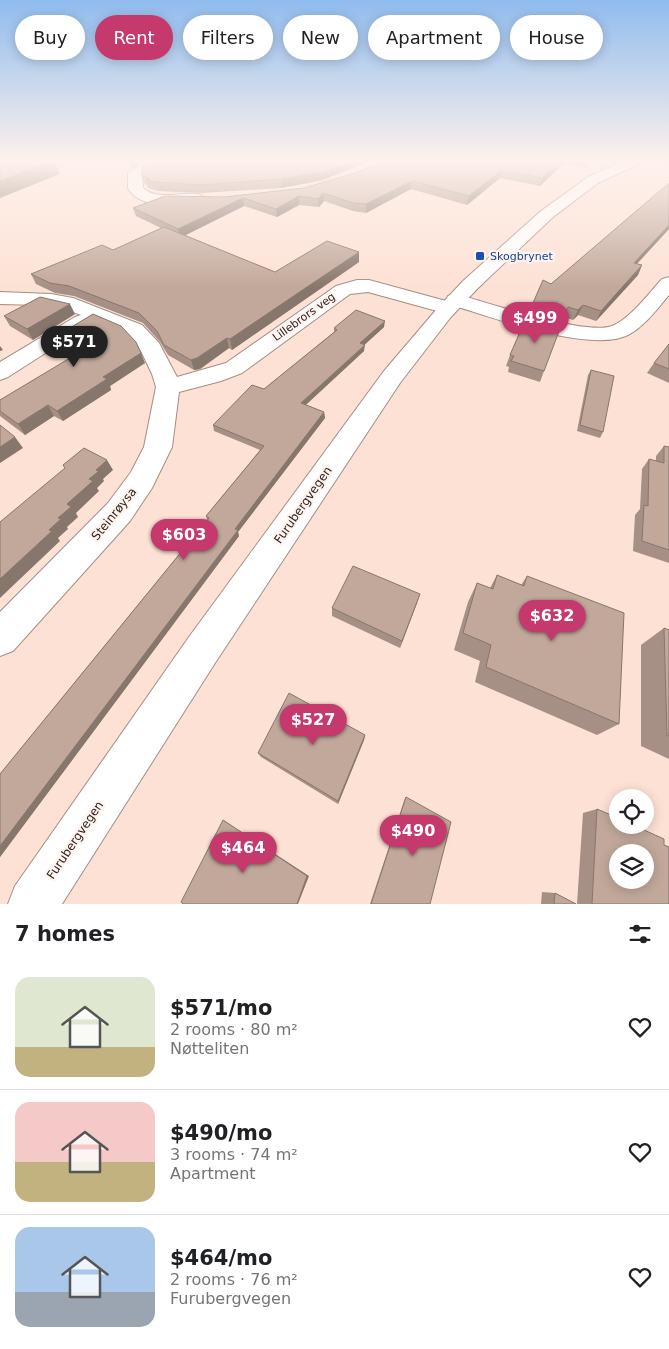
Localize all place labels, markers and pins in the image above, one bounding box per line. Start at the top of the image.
marker: Skogbrynet [474,250,486,262]
place label: Skogbrynet [490,250,553,263]
pin: $499 [505,302,565,344]
pin: $571 [44,326,104,368]
pin: $603 [154,518,214,561]
pin: $632 [522,600,582,642]
pin: $527 [283,704,343,746]
pin: $490 [383,814,443,857]
pin: $464 [213,832,273,874]

